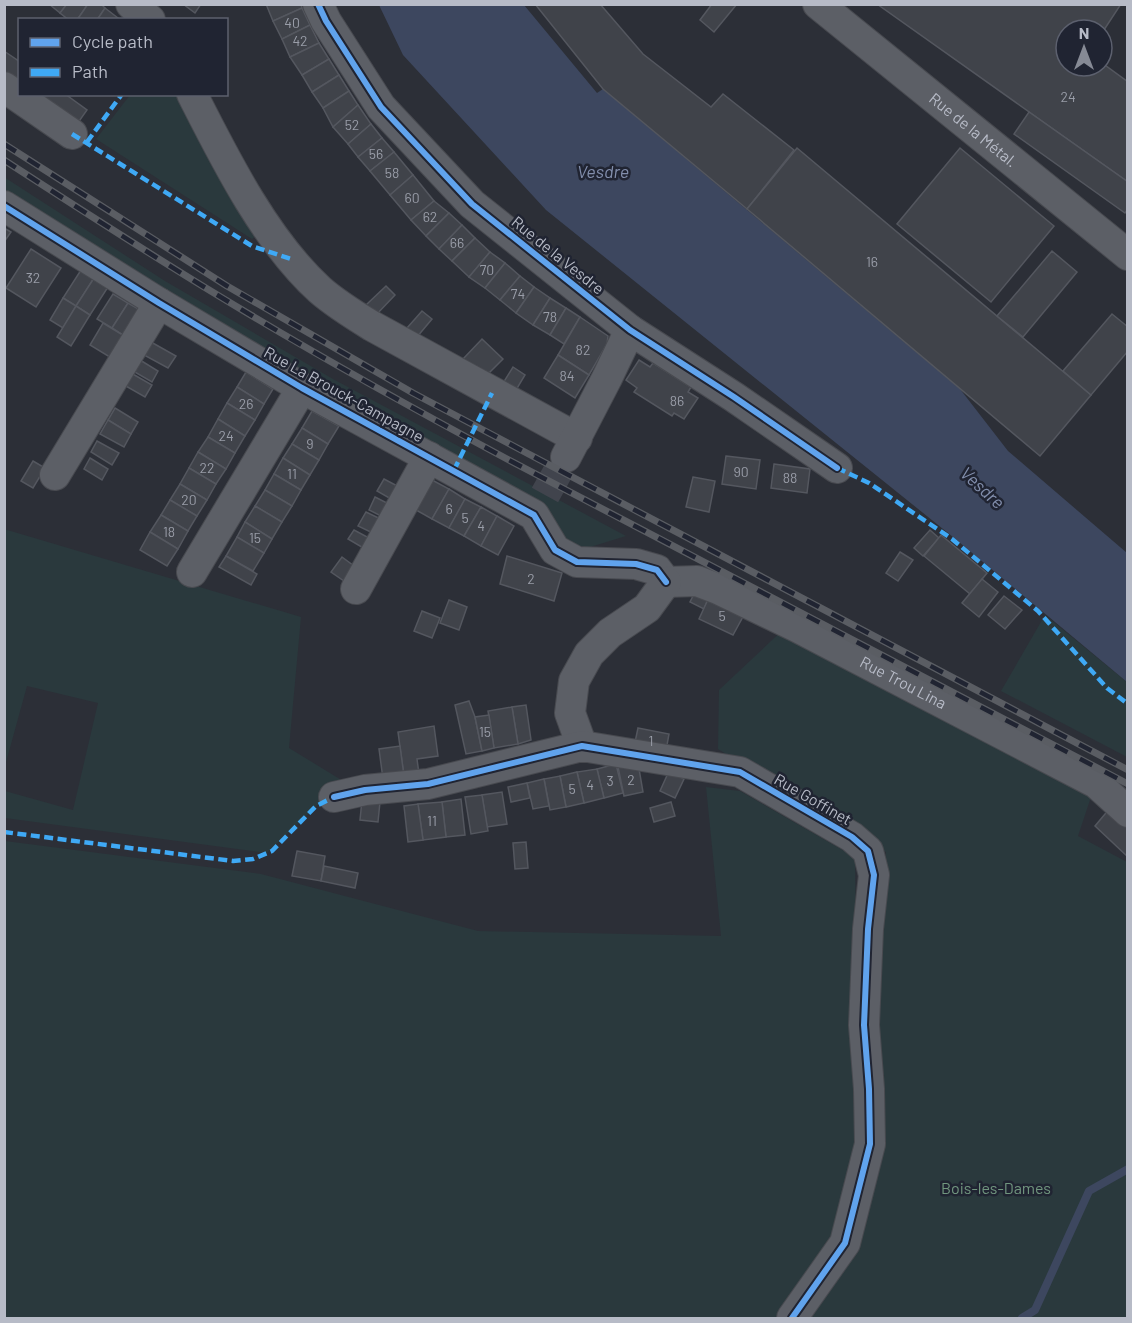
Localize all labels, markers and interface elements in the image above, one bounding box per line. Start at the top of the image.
house number: 40 [284,14,300,31]
legend [18,18,228,96]
north arrow [1054,18,1114,78]
text: N [1079,23,1089,42]
text: Cycle path [72,30,153,52]
house number: 42 [292,32,308,49]
text: Path [72,60,108,82]
street label: Rue de la Métal. [926,88,1022,171]
house number: 24 [1060,88,1076,105]
house number: 52 [345,116,359,133]
house number: 56 [369,145,383,162]
water label: Vesdre [577,160,629,182]
house number: 58 [385,164,399,181]
house number: 60 [404,189,420,206]
house number: 62 [423,208,437,225]
street label: Rue de la Vesdre [508,212,608,298]
house number: 66 [450,234,464,251]
house number: 16 [866,253,878,270]
house number: 70 [480,261,494,278]
house number: 32 [26,269,40,286]
house number: 74 [511,285,525,302]
house number: 78 [543,308,557,325]
house number: 82 [576,341,590,358]
street label: Rue La Brouck-Campagne [261,342,427,445]
house number: 84 [559,367,575,384]
house number: 86 [670,392,684,409]
house number: 26 [239,395,253,412]
house number: 24 [218,427,234,444]
house number: 9 [306,435,314,452]
house number: 22 [199,459,215,476]
water label: Vesdre [956,462,1009,513]
house number: 90 [733,463,749,480]
house number: 11 [287,465,297,482]
house number: 88 [783,469,797,486]
house number: 20 [181,491,197,508]
house number: 6 [445,500,453,517]
house number: 5 [461,509,469,526]
house number: 4 [477,517,485,534]
house number: 18 [163,523,175,540]
house number: 15 [249,529,261,546]
house number: 2 [527,570,535,587]
house number: 5 [718,607,726,624]
street label: Rue Trou Lina [857,652,950,712]
house number: 15 [479,723,491,740]
house number: 1 [649,732,653,749]
street label: Rue Goffinet [771,769,855,828]
house number: 2 [627,771,635,788]
house number: 3 [606,772,614,789]
house number: 4 [586,776,594,793]
house number: 5 [568,780,576,797]
house number: 11 [427,812,437,829]
park label: Bois-les-Dames [941,1178,1051,1197]

